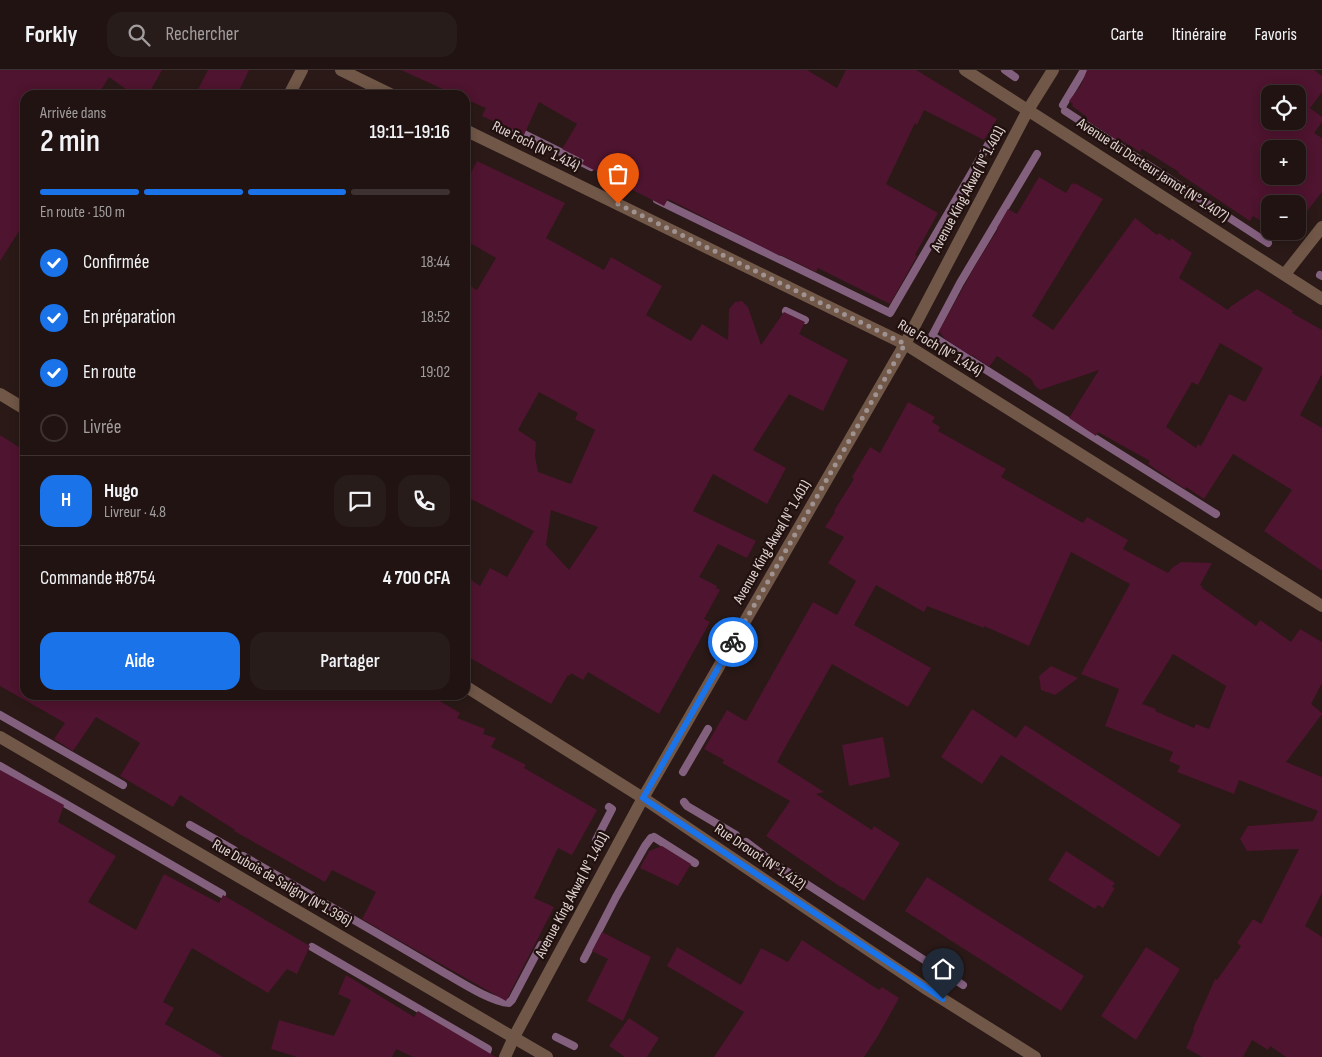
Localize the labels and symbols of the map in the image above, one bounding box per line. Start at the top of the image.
street label: Avenue du Docteur Jamot (N° 1.407) [1073,113,1233,226]
street label: Rue Foch (N° 1.414) [489,117,583,175]
street label: Avenue King Akwa( N° 1.401) [926,123,1009,256]
pin [597,153,639,204]
street label: Rue Foch (N° 1.414) [894,315,986,381]
street label: Avenue King Akwa( N° 1.401) [728,477,815,608]
courier [708,617,758,667]
street label: Rue Drouot (N° 1.412) [711,819,809,895]
street label: Avenue King Akwa( N° 1.401) [530,829,613,962]
street label: Rue Dubois de Saligny (N°1.396) [209,835,355,931]
pin [922,948,964,999]

